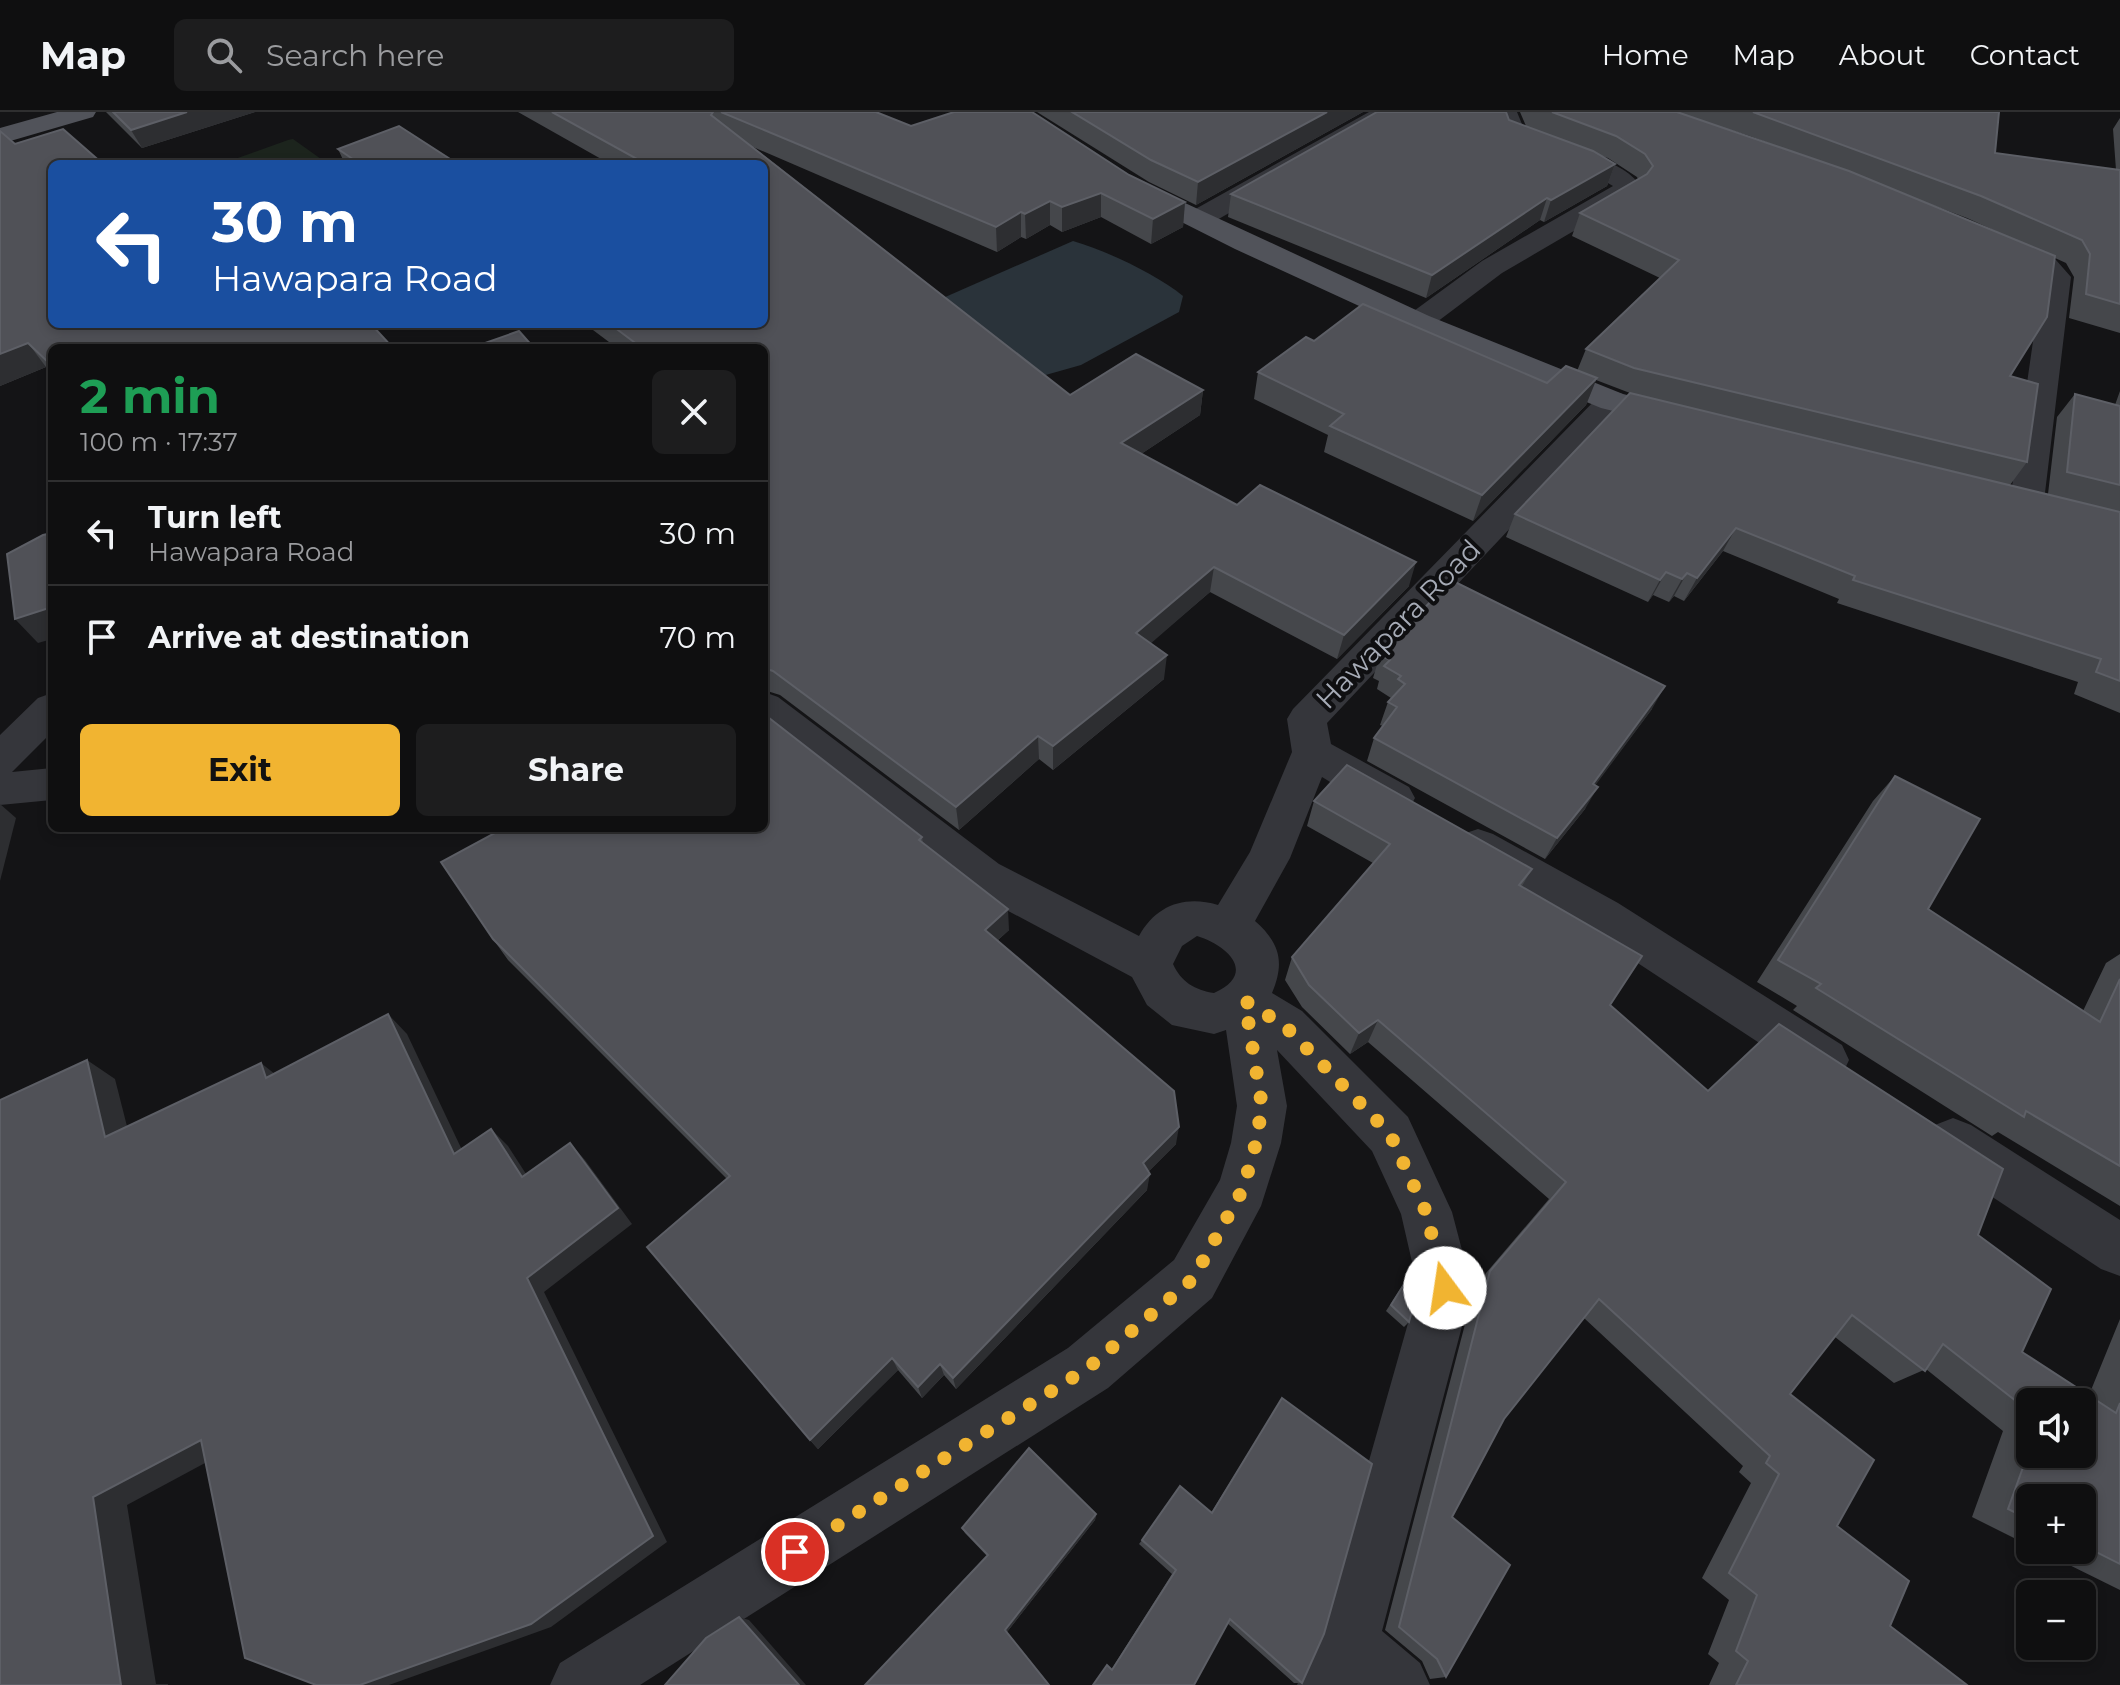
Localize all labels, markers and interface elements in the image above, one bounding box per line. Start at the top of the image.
search box [174,19,734,91]
text: Map [40,32,126,79]
icon: search [202,33,246,77]
text: Search here [266,37,444,74]
text: Home [1602,38,1689,72]
text: Map [1733,38,1795,72]
text: About [1839,38,1926,72]
text: Contact [1970,38,2080,72]
text: 30 m [212,188,358,256]
icon: left [80,192,184,296]
text: Hawapara Road [212,256,498,300]
text: 2 min [80,367,220,425]
button: close [652,370,736,454]
text: 100 m · 17:37 [80,426,238,458]
text: Turn left [148,499,281,536]
icon: left [80,511,124,555]
text: 30 m [660,515,736,552]
street label: Hawapara Road [1309,532,1487,716]
text: Hawapara Road [148,536,354,568]
icon: arrive [80,615,124,659]
text: Arrive at destination [148,619,470,656]
text: 70 m [659,619,736,656]
button: Exit [80,724,400,816]
button: Share [416,724,736,816]
position arrow [1403,1246,1487,1330]
map controls [2016,1388,2096,1660]
button: sound [2016,1388,2096,1468]
button: + [2016,1484,2096,1564]
pin [761,1518,829,1586]
icon: arrive [773,1530,817,1574]
button: − [2016,1580,2096,1660]

